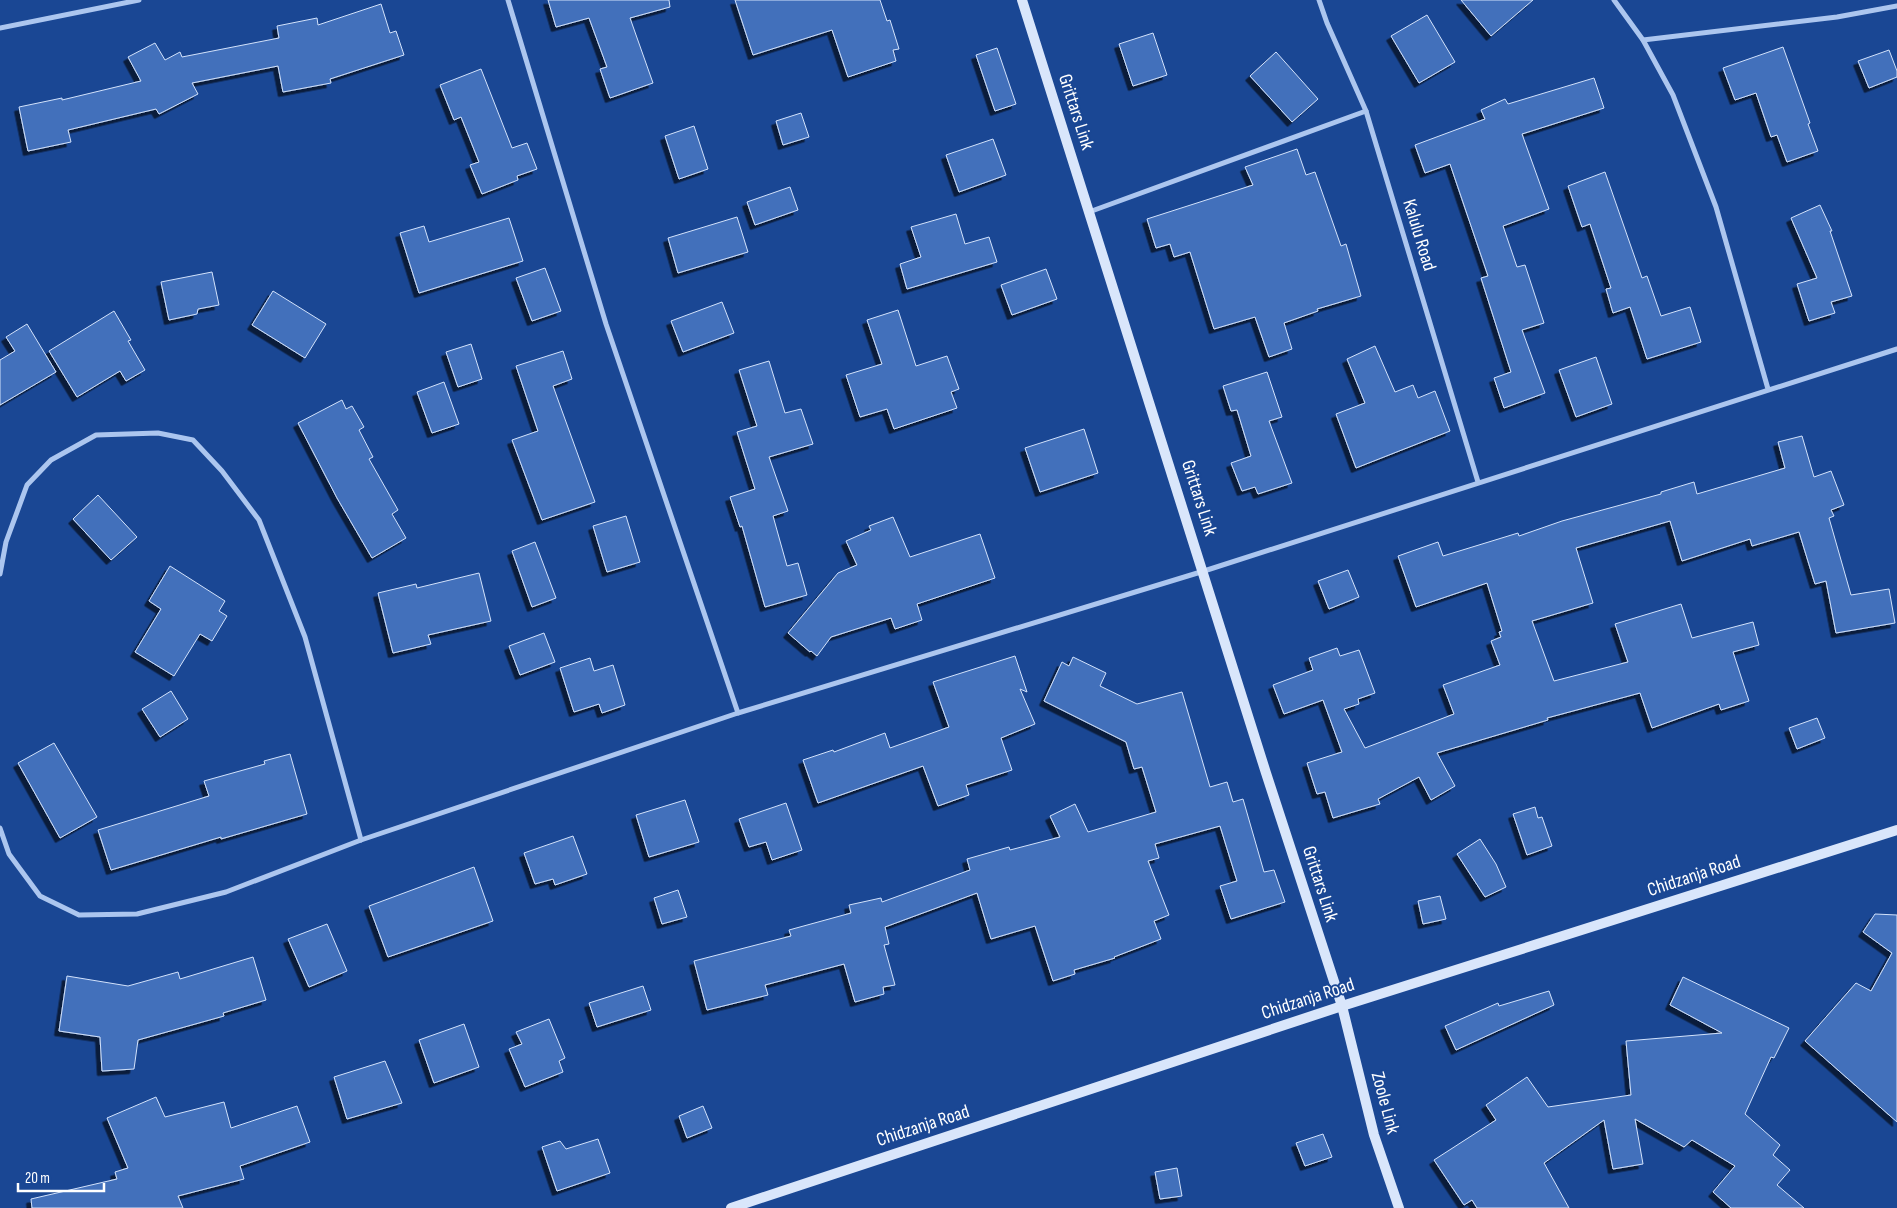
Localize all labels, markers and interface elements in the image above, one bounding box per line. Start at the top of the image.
street label: Grittars Link [1053,71,1099,153]
street label: Kalulu Road [1397,197,1441,273]
street label: Grittars Link [1176,457,1222,539]
street label: Grittars Link [1297,843,1343,925]
street label: Chidzanja Road [1645,850,1743,902]
street label: Chidzanja Road [1259,973,1357,1025]
street label: Zoole Link [1366,1069,1405,1137]
street label: Chidzanja Road [874,1100,972,1152]
scale bar [18,1160,104,1192]
text: 20 m [25,1169,50,1188]

